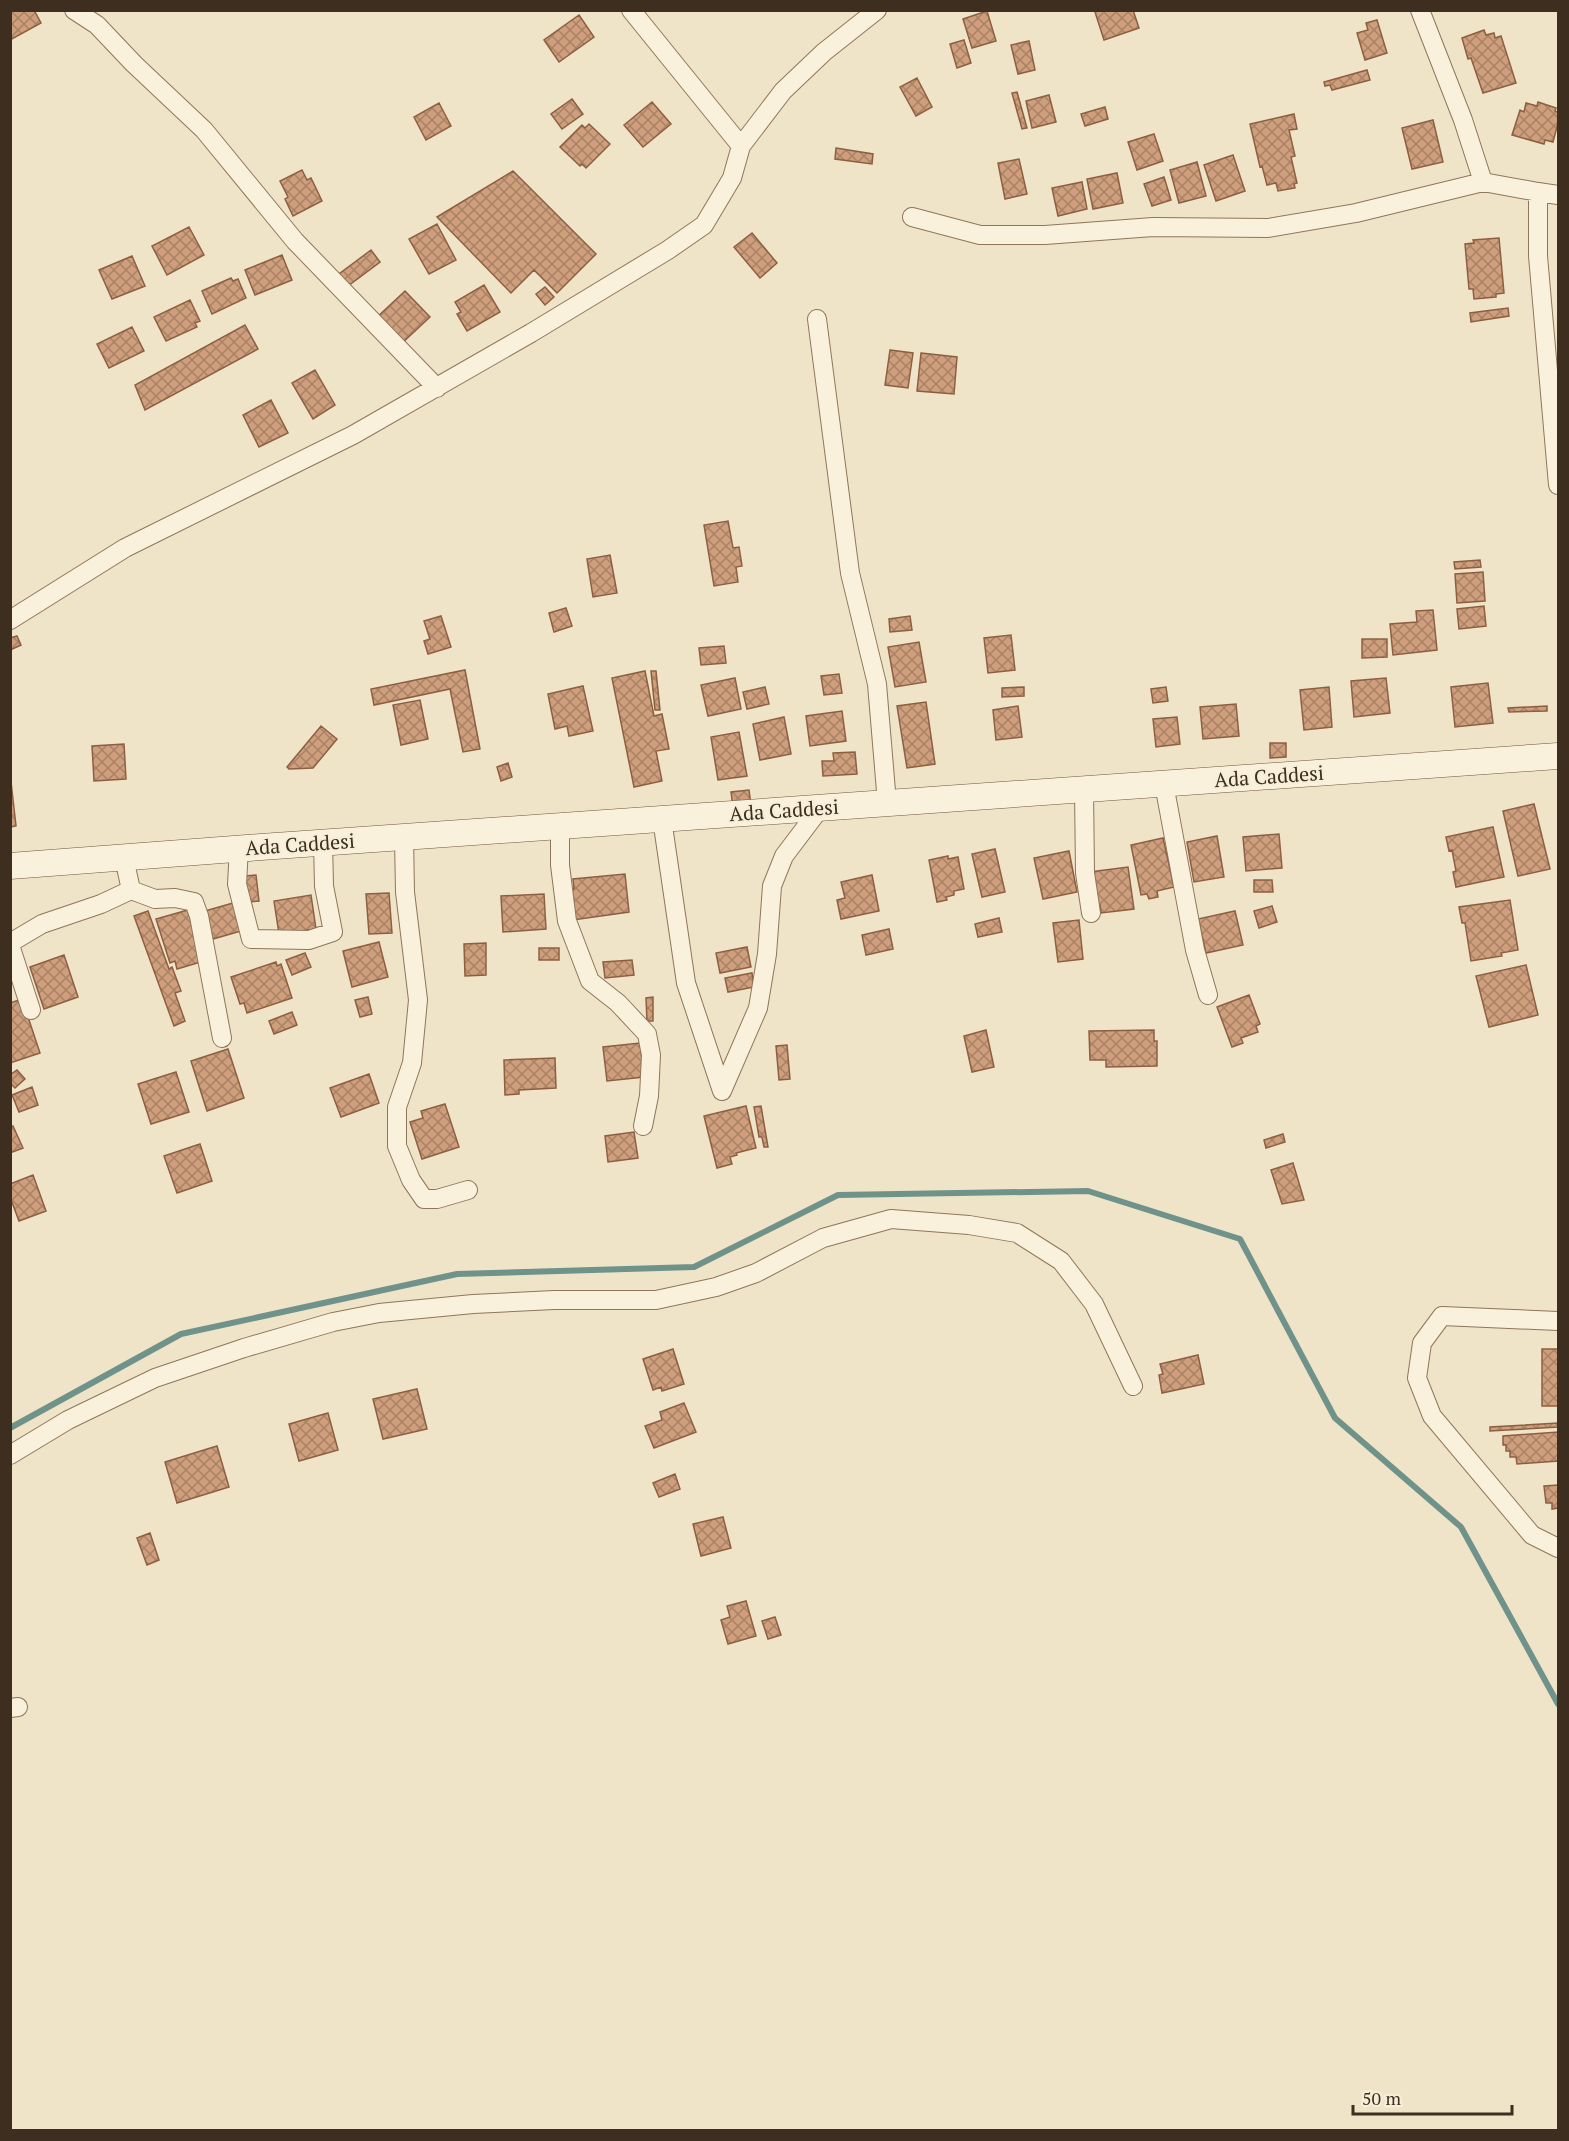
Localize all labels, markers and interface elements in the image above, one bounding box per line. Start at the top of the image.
street label: Ada Caddesi [1213,759,1325,793]
street label: Ada Caddesi [728,793,840,827]
street label: Ada Caddesi [244,827,356,861]
scale bar [1353,2078,1512,2116]
text: 50 m [1362,2086,1402,2110]

